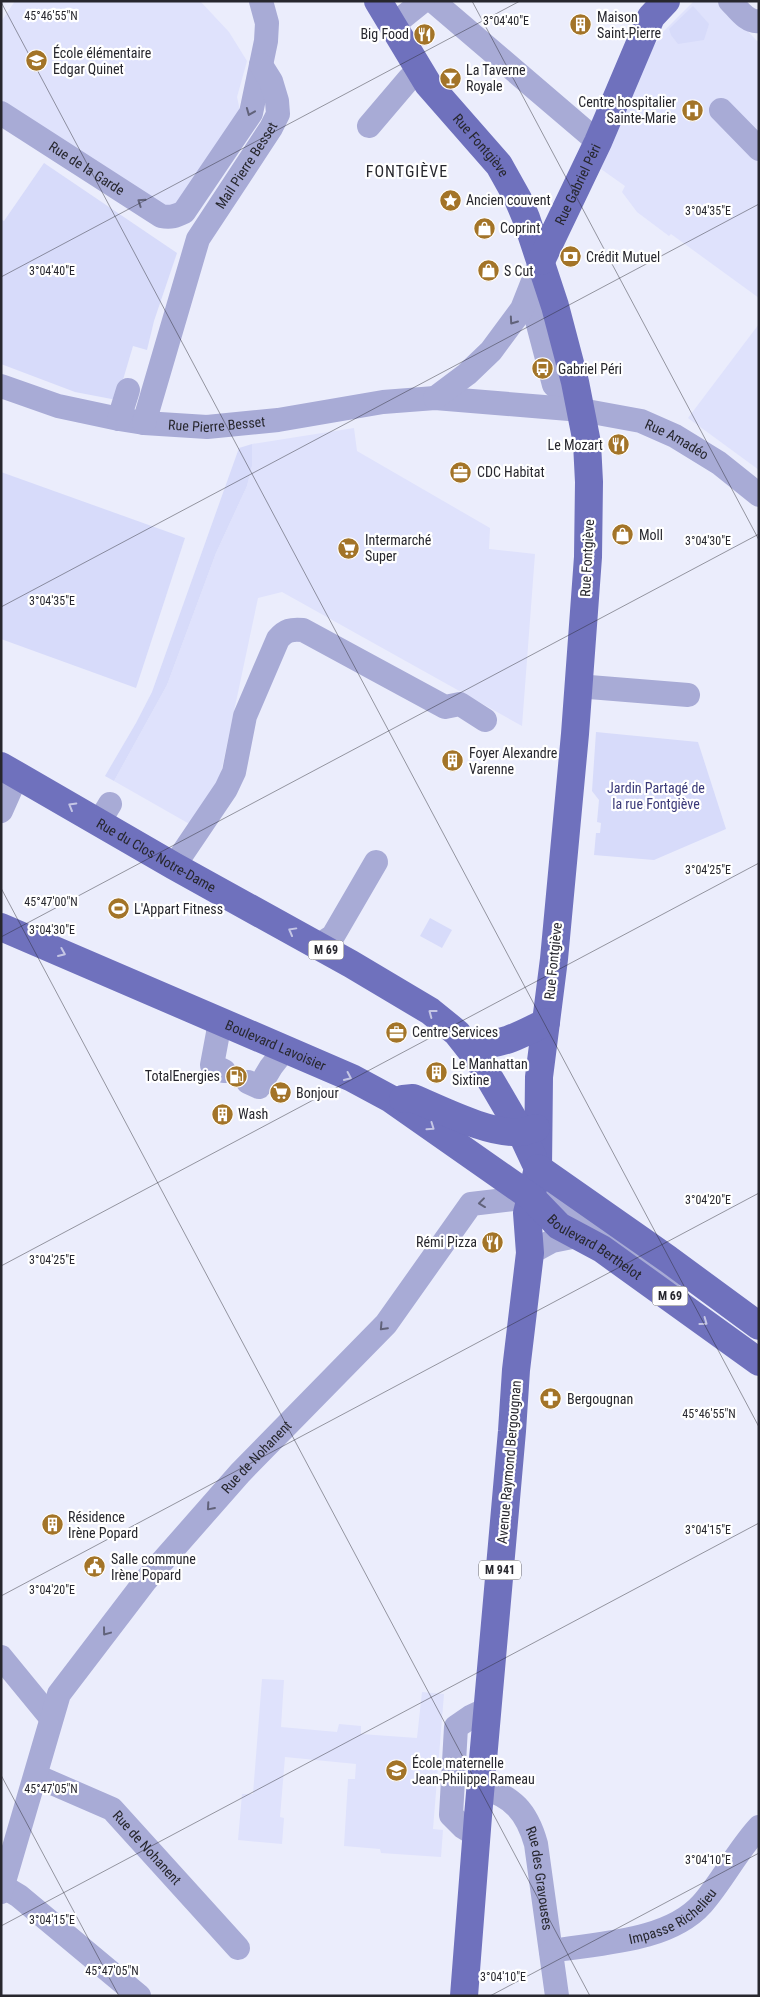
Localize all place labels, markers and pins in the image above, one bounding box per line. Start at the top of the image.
place label: Maison Saint-Pierre [597,9,662,41]
building icon: Maison Saint-Pierre [569,13,593,37]
restaurant icon: Big Food [413,22,437,46]
place label: Big Food [360,26,409,42]
place label: École élémentaire Edgar Quinet [53,44,152,77]
school or university icon: École élémentaire Edgar Quinet [25,49,49,73]
place label: La Taverne Royale [466,62,526,94]
bar icon: La Taverne Royale [438,66,462,90]
place label: Centre hospitalier Sainte-Marie [578,94,676,126]
hospital icon: Centre hospitalier Sainte-Marie [680,98,704,122]
place icon: Ancien couvent [438,188,462,212]
place label: Ancien couvent [466,192,551,208]
shop icon: Coprint [472,216,496,240]
place label: Coprint [500,220,540,236]
bank icon: Crédit Mutuel [558,245,582,269]
place label: Crédit Mutuel [586,249,660,265]
shop icon: S Cut [476,259,500,283]
place label: S Cut [504,263,533,279]
bus stop icon: Gabriel Péri [530,357,554,381]
place label: Gabriel Péri [558,361,622,377]
restaurant icon: Le Mozart [607,433,631,457]
place label: Le Mozart [547,437,603,453]
office icon: CDC Habitat [449,460,473,484]
place label: CDC Habitat [477,464,545,480]
shop icon: Moll [611,523,635,547]
place label: Moll [639,527,663,543]
place label: Intermarché Super [365,532,432,564]
supermarket icon: Intermarché Super [337,536,361,560]
place label: Foyer Alexandre Varenne [469,745,558,777]
building icon: Foyer Alexandre Varenne [441,749,465,773]
sports icon: L'Appart Fitness [106,897,130,921]
place label: L'Appart Fitness [134,901,223,917]
office icon: Centre Services [384,1020,408,1044]
place label: Centre Services [412,1024,498,1040]
place label: Le Manhattan Sixtine [452,1056,528,1088]
building icon: Le Manhattan Sixtine [424,1060,448,1084]
fuel station icon: TotalEnergies [224,1064,248,1088]
place label: TotalEnergies [145,1068,220,1084]
supermarket icon: Bonjour [268,1081,292,1105]
place label: Bonjour [296,1085,339,1101]
building icon: Wash [210,1102,234,1126]
place label: Wash [238,1106,268,1122]
restaurant icon: Rémi Pizza [481,1230,505,1254]
place label: Rémi Pizza [416,1234,477,1250]
pharmacy icon: Bergougnan [539,1387,563,1411]
place label: Bergougnan [567,1391,633,1407]
place label: Résidence Irène Popard [68,1509,138,1541]
building icon: Résidence Irène Popard [40,1513,64,1537]
place label: Salle commune Irène Popard [111,1551,196,1583]
public building icon: Salle commune Irène Popard [83,1555,107,1579]
place label: École maternelle Jean-Philippe Rameau [412,1754,535,1787]
school or university icon: École maternelle Jean-Philippe Rameau [384,1759,408,1783]

